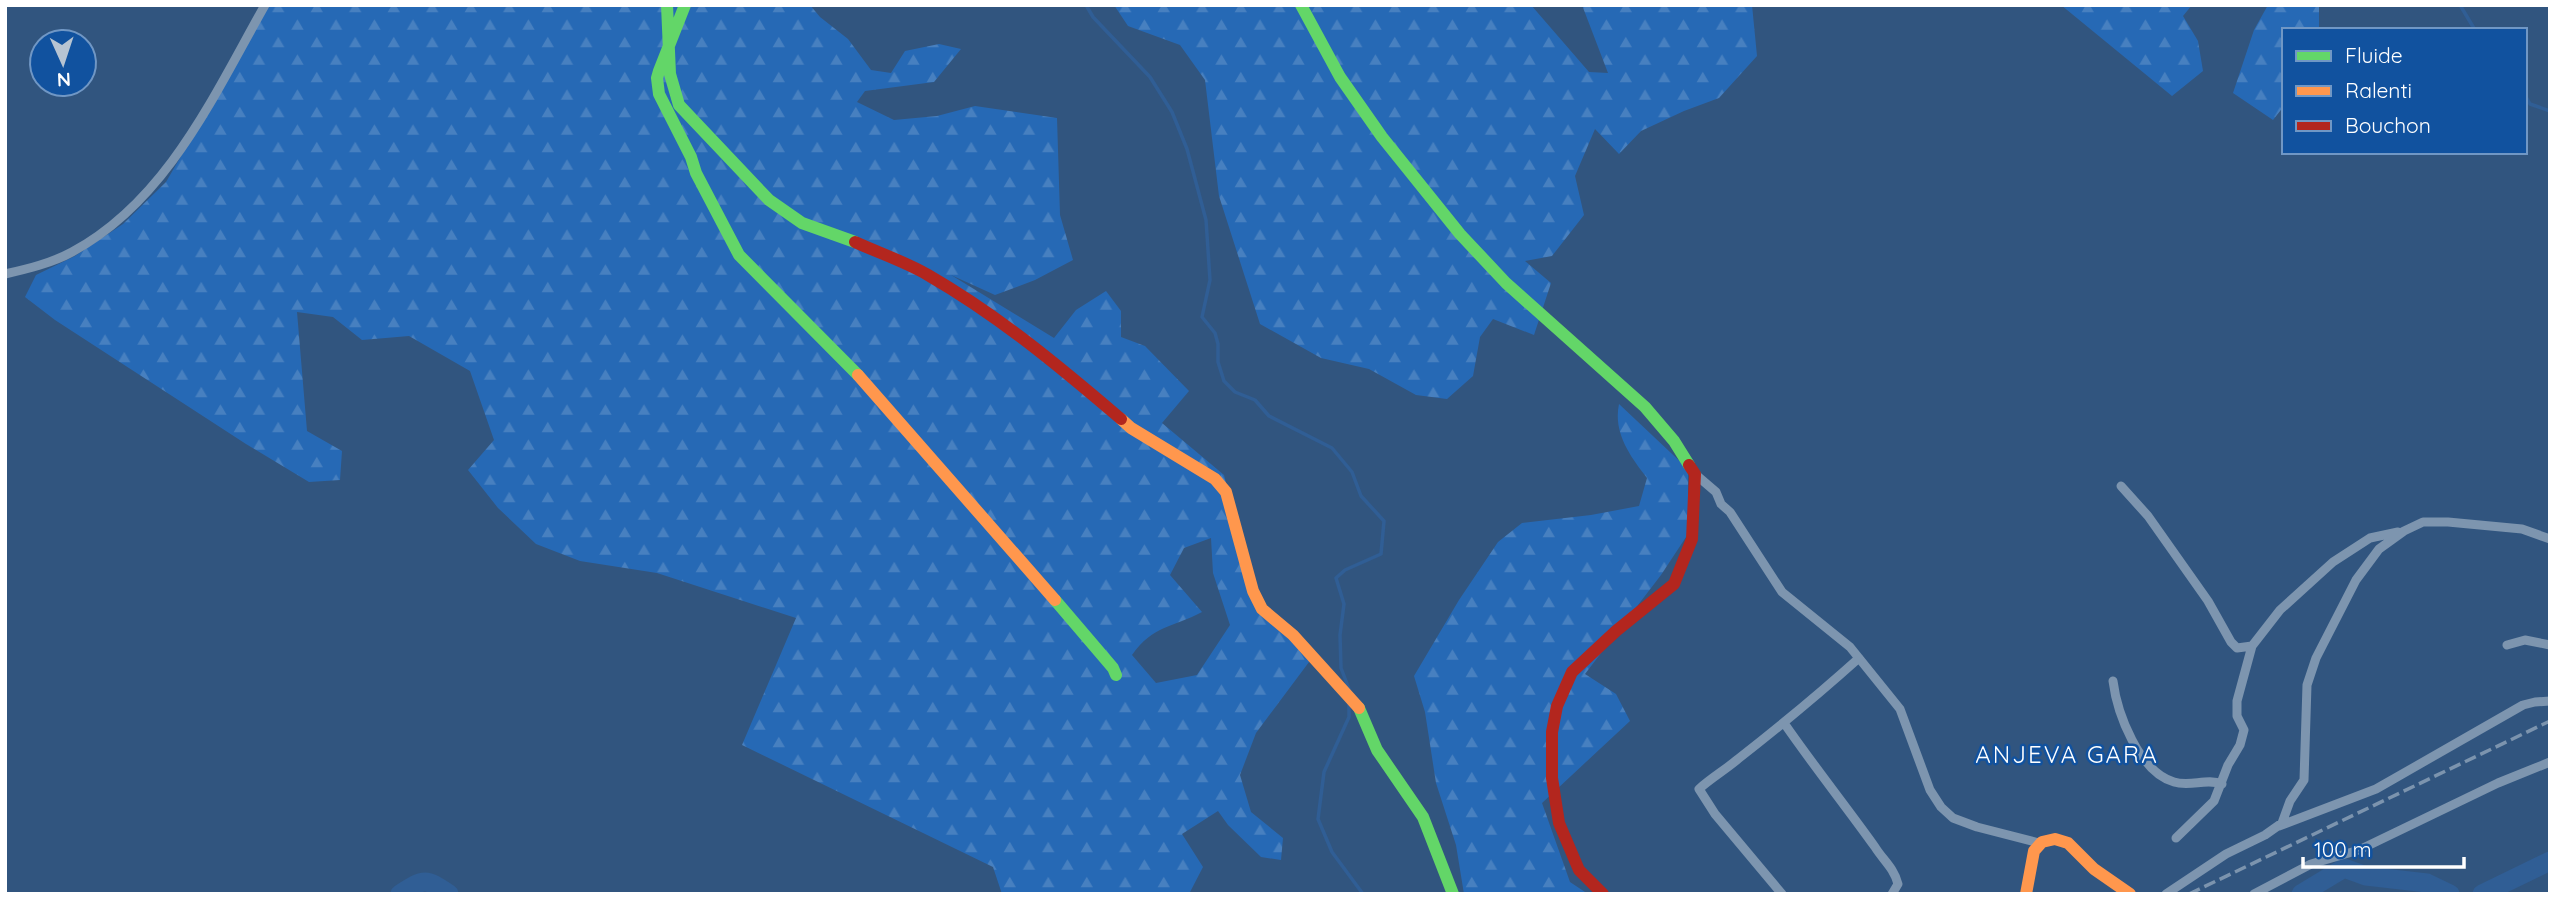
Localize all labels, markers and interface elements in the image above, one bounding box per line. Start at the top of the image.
north arrow [28,28,98,98]
legend [2282,28,2527,154]
text: Fluide [2345,42,2403,68]
text: N [56,68,71,92]
text: Ralenti [2345,77,2412,103]
text: Bouchon [2345,112,2431,138]
district label: ANJEVA GARA [1975,739,2159,769]
scale bar [2303,825,2464,869]
text: 100 m [2314,836,2372,862]

